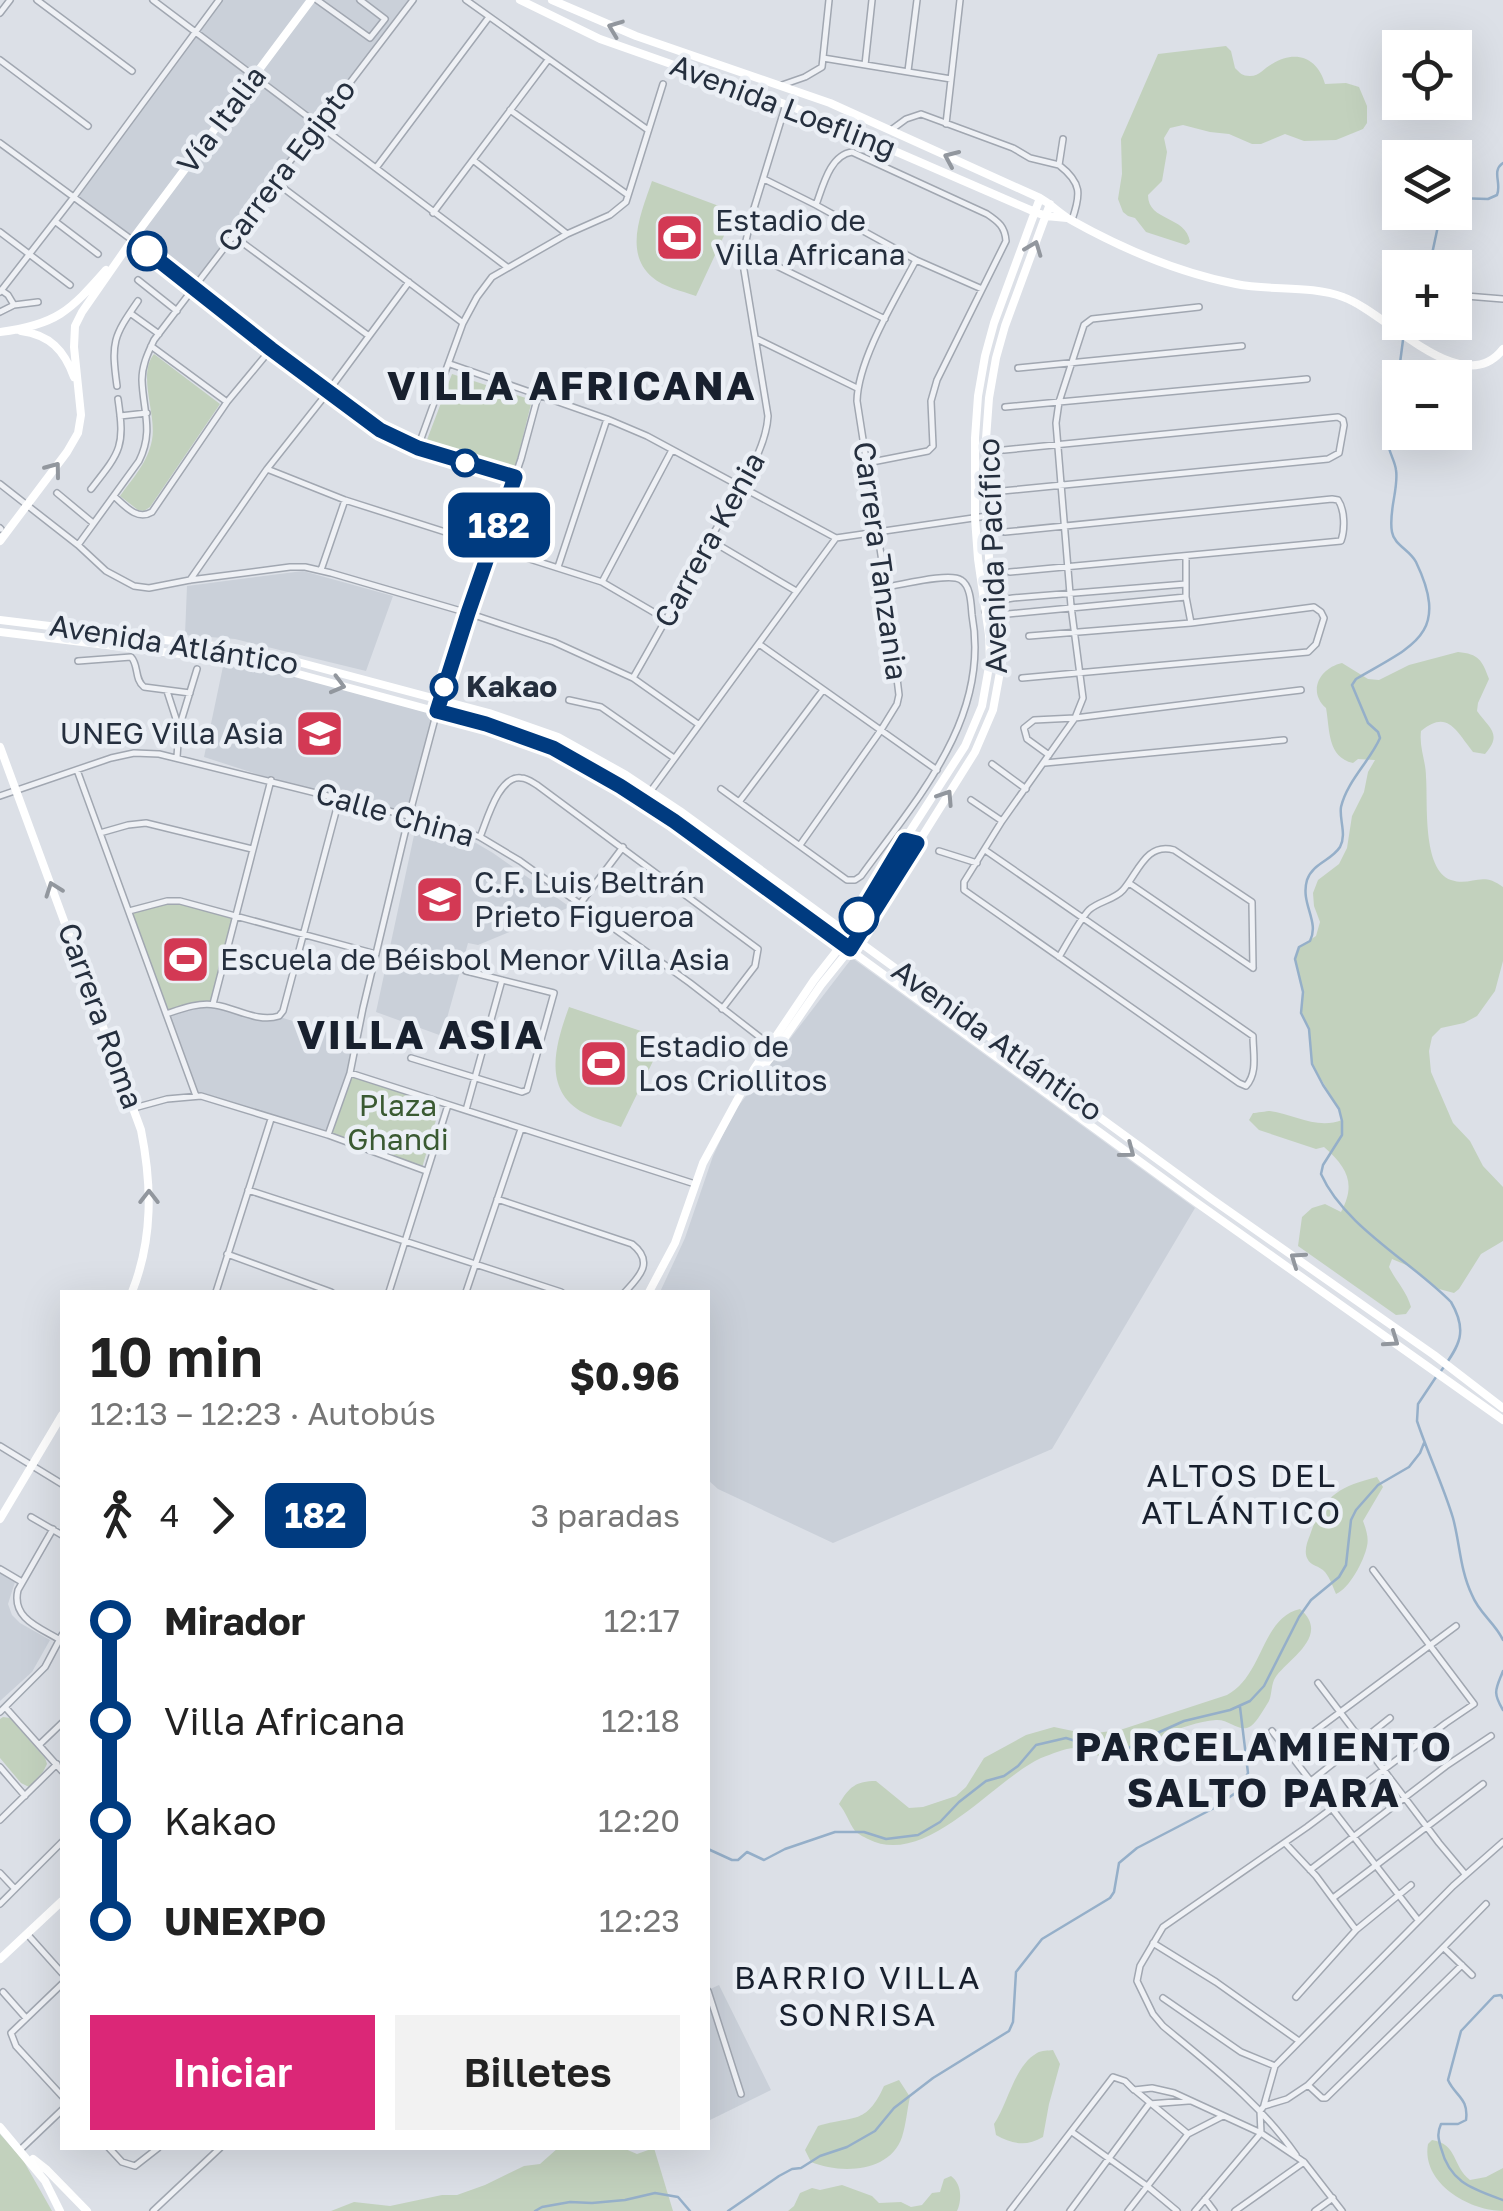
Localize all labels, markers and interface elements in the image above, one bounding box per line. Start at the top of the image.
one-way arrow [608,20,625,40]
map controls [1382,30,1472,450]
button: locate [1382,30,1472,120]
street label: Avenida Loefling [665,46,901,166]
street label: Vía Italia [169,58,273,180]
street label: Carrera Egipto [210,72,363,259]
button: layers [1382,140,1472,230]
one-way arrow [943,150,961,170]
place label: Estadio de Villa Africana [715,202,906,272]
sports icon: Estadio de Villa Africana [654,212,706,264]
unlabelled marker [128,232,166,270]
one-way arrow [1022,240,1042,258]
button: + [1382,250,1472,340]
button: − [1382,360,1472,450]
district label: VILLA AFRICANA [387,361,757,409]
street label: Avenida Pacífico [970,438,1014,675]
street label: Carrera Tanzania [846,439,916,683]
street label: Carrera Kenia [646,446,772,633]
unlabelled marker [452,450,478,476]
one-way arrow [43,462,60,480]
line badge: 182 [442,492,556,558]
text: 182 [468,504,530,546]
street label: Avenida Atlántico [47,607,301,681]
place label: Kakao [466,668,557,704]
one-way arrow [329,673,346,694]
marker: Kakao [431,674,457,700]
school or university icon: UNEG Villa Asia [293,708,345,760]
place label: UNEG Villa Asia [60,715,284,751]
street label: Calle China [312,774,479,854]
one-way arrow [934,790,953,808]
place label: C.F. Luis Beltrán Prieto Figueroa [474,864,705,934]
school or university icon: C.F. Luis Beltrán Prieto Figueroa [413,874,465,926]
one-way arrow [44,881,65,898]
unlabelled marker [840,898,878,936]
street label: Carrera Roma [51,918,151,1114]
sports icon: Escuela de Béisbol Menor Villa Asia [159,934,211,986]
place label: Escuela de Béisbol Menor Villa Asia [220,941,730,977]
street label: Avenida Atlántico [885,952,1110,1129]
district label: VILLA ASIA [297,1010,545,1058]
place label: Estadio de Los Criollitos [638,1028,827,1098]
sports icon: Estadio de Los Criollitos [577,1038,629,1090]
park label: Plaza Ghandi [347,1087,449,1157]
one-way arrow [1117,1139,1135,1156]
one-way arrow [138,1189,160,1204]
one-way arrow [1290,1253,1308,1271]
text: 10 min [90,1323,263,1389]
one-way arrow [1381,1328,1399,1346]
text: $0.96 [569,1353,680,1398]
text: 12:13 – 12:23 · Autobús [90,1394,436,1432]
district label: ALTOS DEL ATLÁNTICO [1141,1456,1343,1531]
icon: walk [90,1488,145,1543]
icon: forward [195,1488,250,1543]
text: 182 [285,1494,346,1536]
text: 4 [160,1496,180,1534]
text: 3 paradas [531,1496,680,1534]
text: Mirador [164,1598,306,1643]
text: 12:17 [604,1601,680,1639]
text: Villa Africana [164,1698,406,1743]
text: 12:18 [601,1701,680,1739]
district label: PARCELAMIENTO SALTO PARA [1074,1722,1454,1816]
text: Kakao [164,1798,277,1843]
text: 12:20 [598,1801,680,1839]
text: UNEXPO [164,1898,327,1943]
text: 12:23 [599,1901,680,1939]
district label: BARRIO VILLA SONRISA [734,1958,982,2033]
button: Iniciar [90,2015,375,2130]
button: Billetes [395,2015,680,2130]

